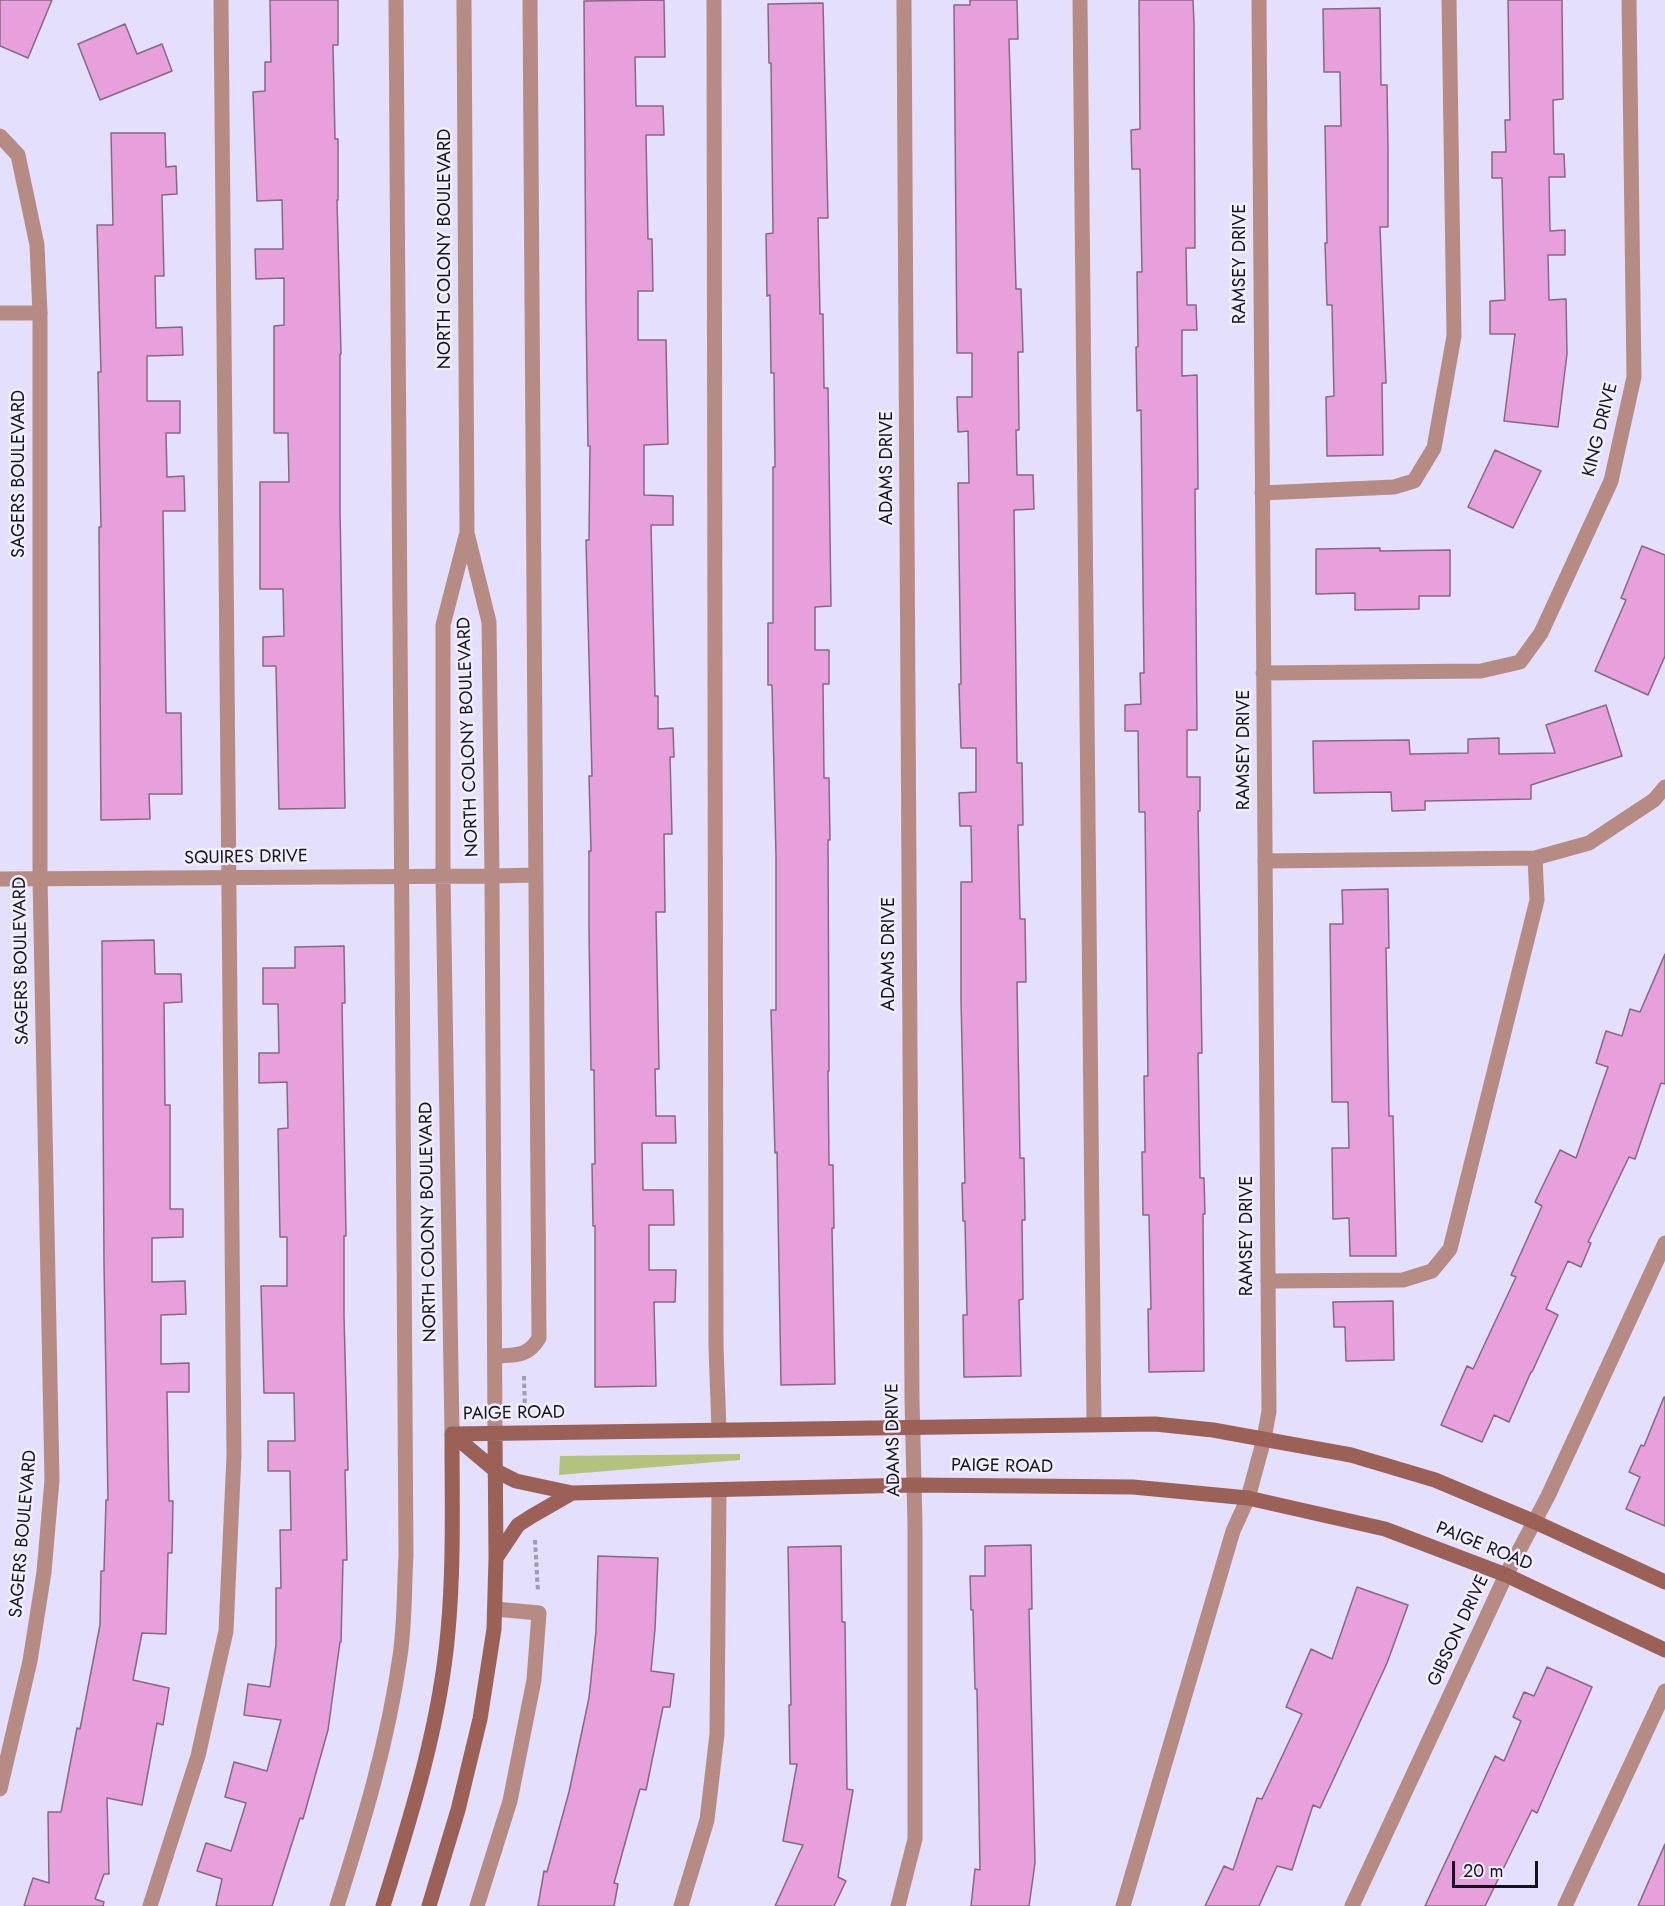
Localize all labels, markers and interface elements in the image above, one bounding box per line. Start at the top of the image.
street label: NORTH COLONY BOULEVARD [435,129,457,369]
street label: RAMSEY DRIVE [1230,204,1252,324]
street label: KING DRIVE [1579,381,1623,479]
street label: SAGERS BOULEVARD [9,390,31,558]
street label: ADAMS DRIVE [877,411,899,525]
street label: NORTH COLONY BOULEVARD [454,616,484,858]
street label: RAMSEY DRIVE [1234,690,1256,810]
street label: SQUIRES DRIVE [184,846,308,870]
street label: SAGERS BOULEVARD [10,877,34,1045]
street label: ADAMS DRIVE [879,897,901,1011]
street label: NORTH COLONY BOULEVARD [416,1102,442,1342]
street label: RAMSEY DRIVE [1237,1176,1259,1296]
street label: ADAMS DRIVE [882,1383,906,1497]
street label: PAIGE ROAD [463,1402,565,1426]
street label: SAGERS BOULEVARD [6,1449,42,1619]
street label: PAIGE ROAD [951,1455,1053,1479]
street label: PAIGE ROAD [1433,1518,1535,1576]
street label: GIBSON DRIVE [1424,1572,1494,1690]
scale bar [1455,1849,1540,1887]
text: 20 m [1463,1858,1503,1884]

